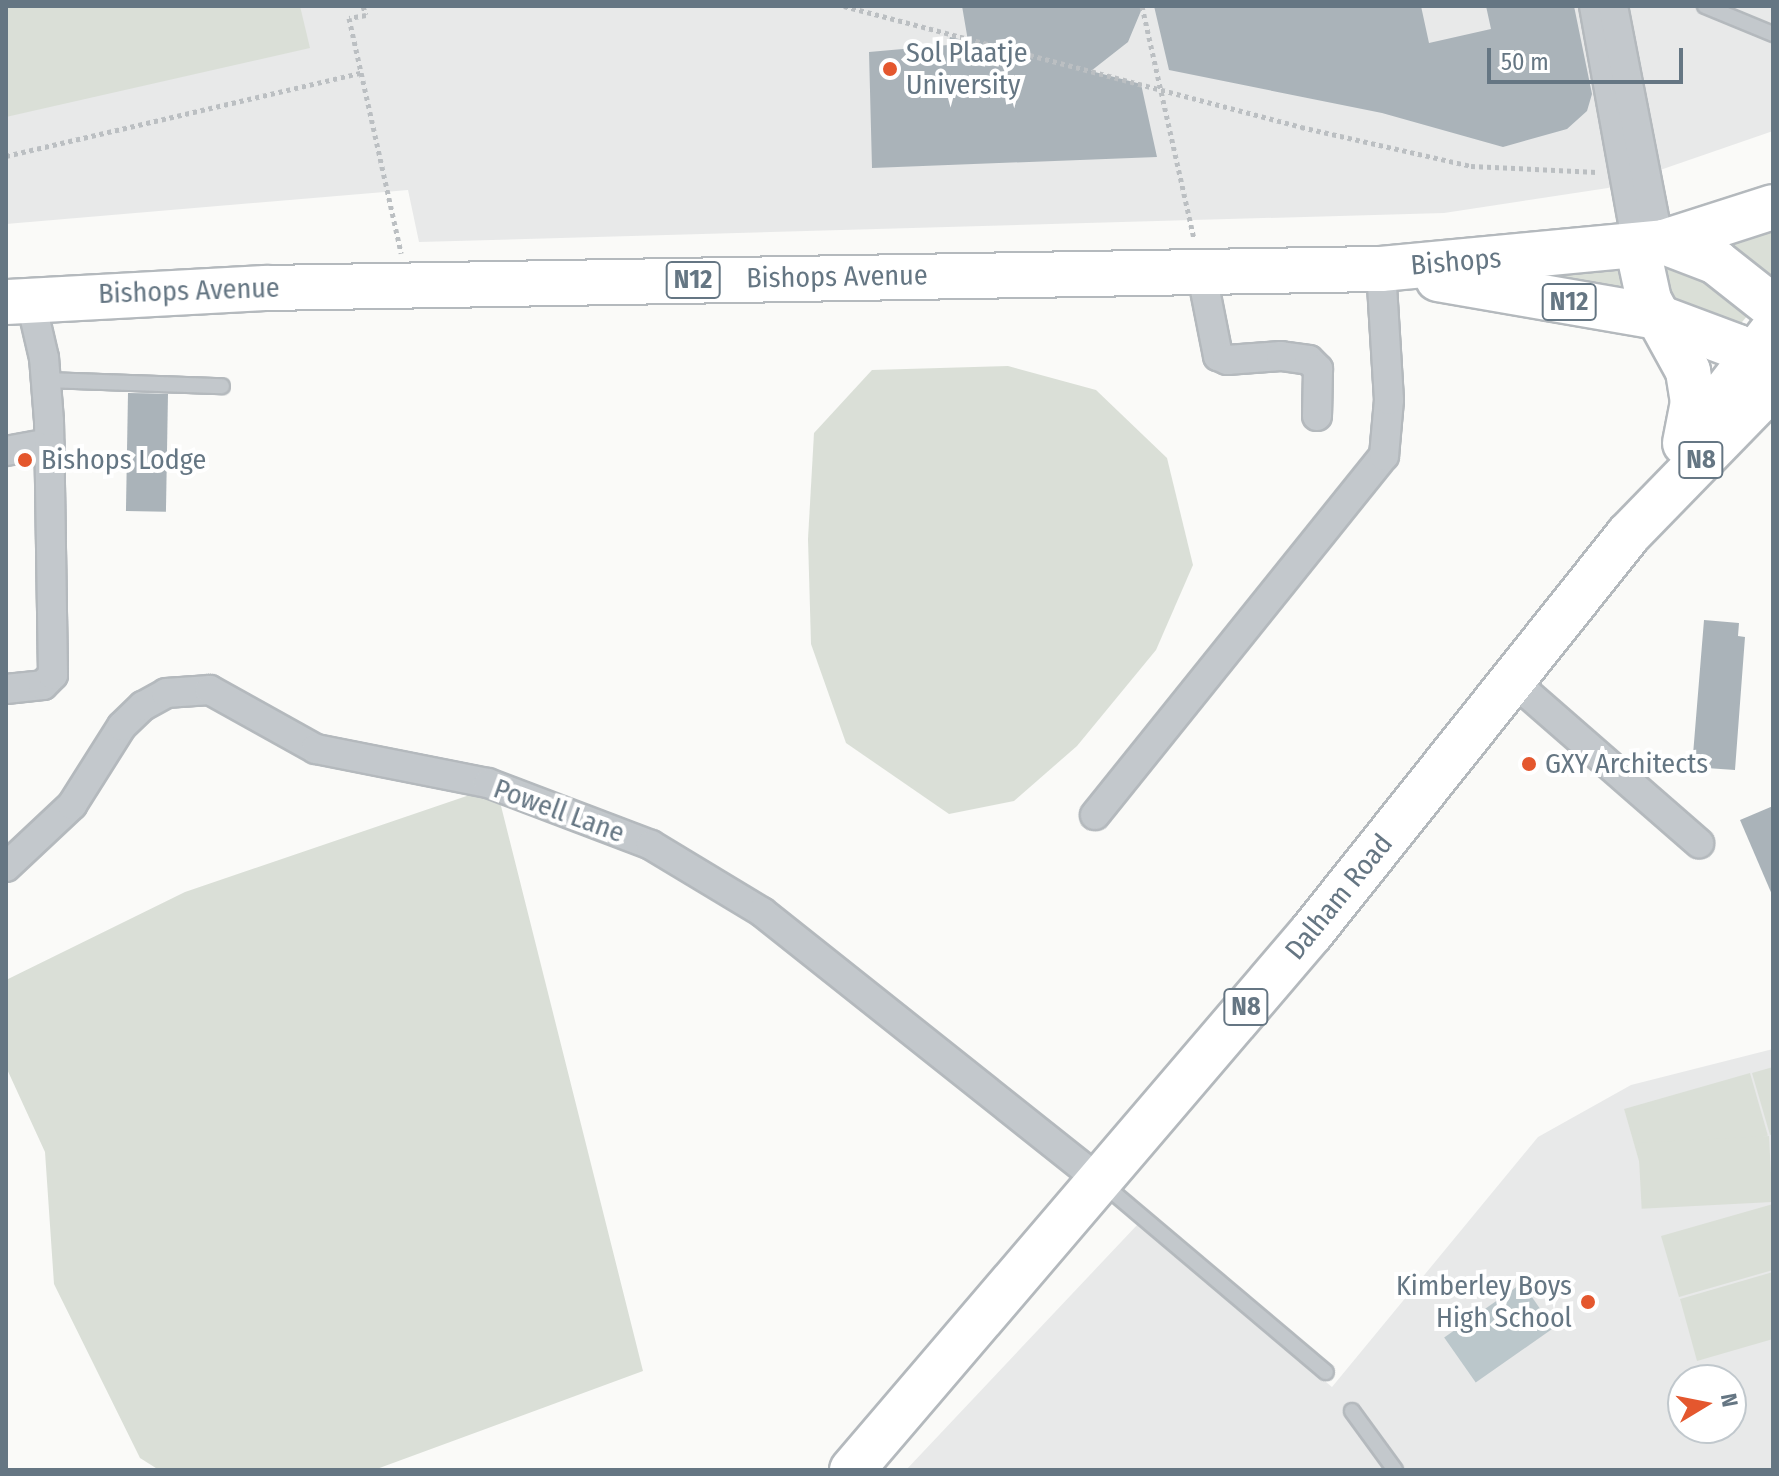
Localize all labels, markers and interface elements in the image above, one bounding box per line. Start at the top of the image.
scale bar [1491,32,1687,82]
place label: Sol Plaatje University [906,36,1028,102]
text: 50 m [1501,48,1549,76]
marker: Sol Plaatje University [881,60,899,78]
street label: Bishops [1409,241,1503,283]
road number: N12 [665,258,721,302]
street label: Bishops Avenue [746,259,928,295]
street label: Bishops Avenue [98,271,280,311]
road number: N12 [1541,280,1597,324]
road number: N8 [1677,438,1725,482]
place label: Bishops Lodge [41,443,206,477]
marker: Bishops Lodge [16,451,34,469]
place label: GXY Architects [1545,747,1708,781]
marker: GXY Architects [1520,755,1538,773]
street label: Powell Lane [489,772,629,850]
street label: Dalham Road [1278,828,1400,966]
road number: N8 [1222,985,1270,1029]
place label: Kimberley Boys High School [1396,1269,1572,1335]
marker: Kimberley Boys High School [1579,1293,1597,1311]
north arrow [1667,1364,1747,1444]
text: N [1715,1391,1744,1409]

